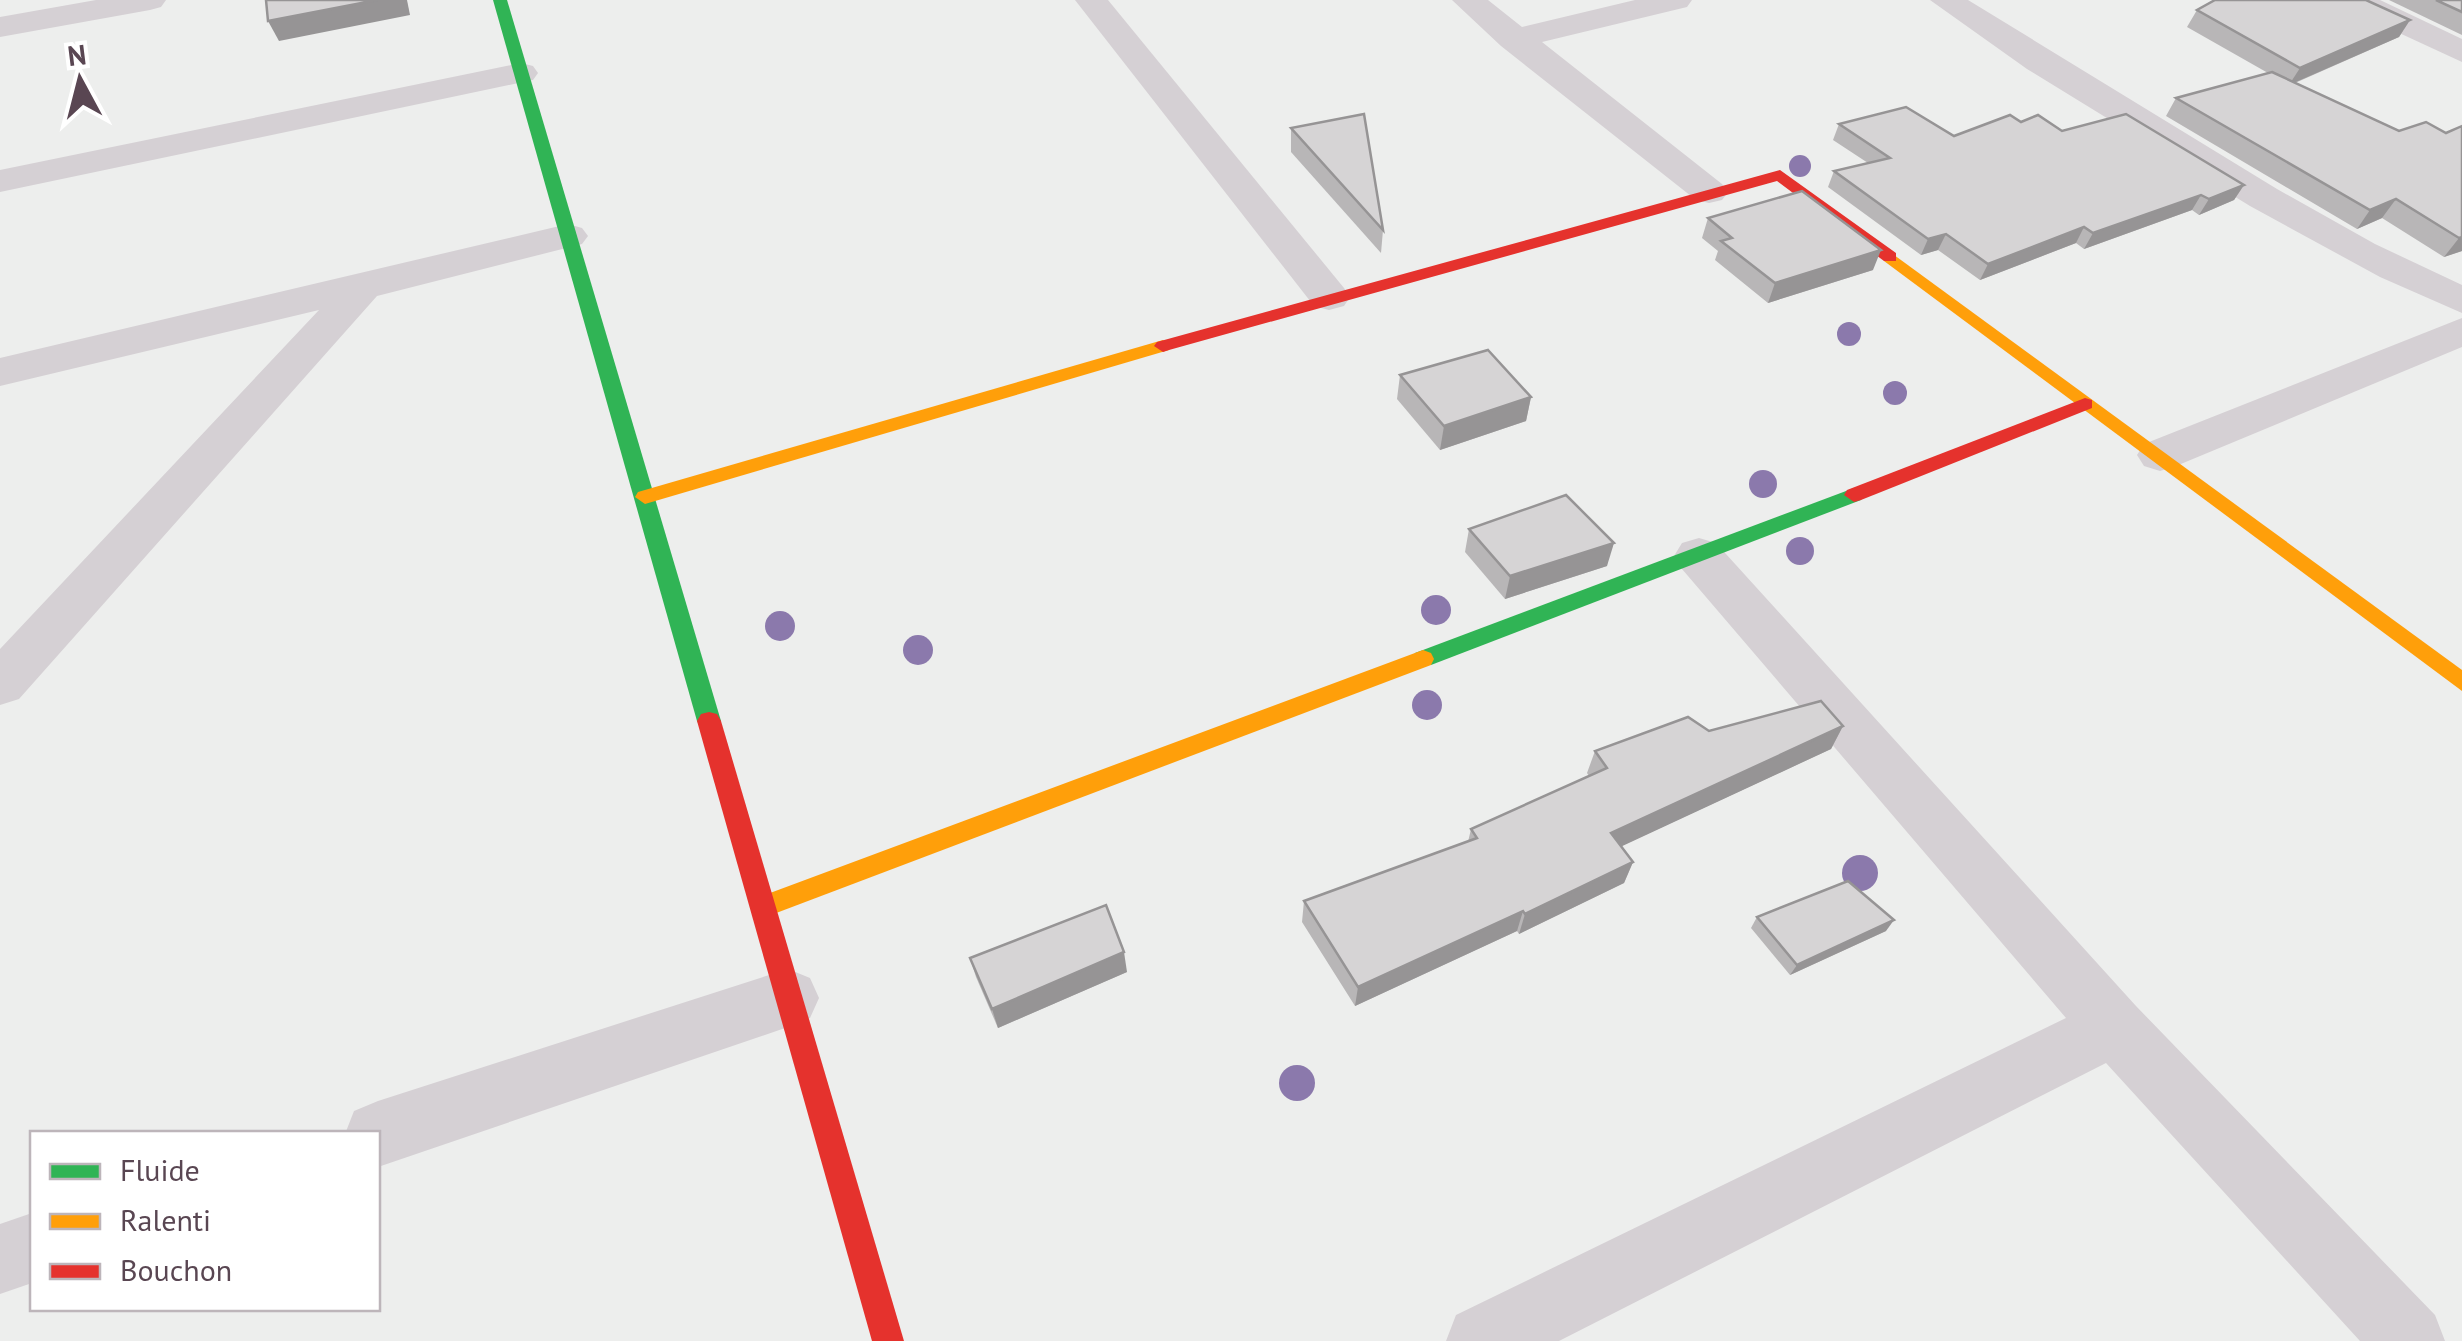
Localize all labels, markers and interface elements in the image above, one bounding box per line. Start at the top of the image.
north arrow [30,30,130,130]
text: N [66,35,88,74]
legend [30,1131,380,1311]
text: Fluide [120,1150,200,1189]
text: Ralenti [120,1200,211,1239]
text: Bouchon [120,1250,232,1289]

